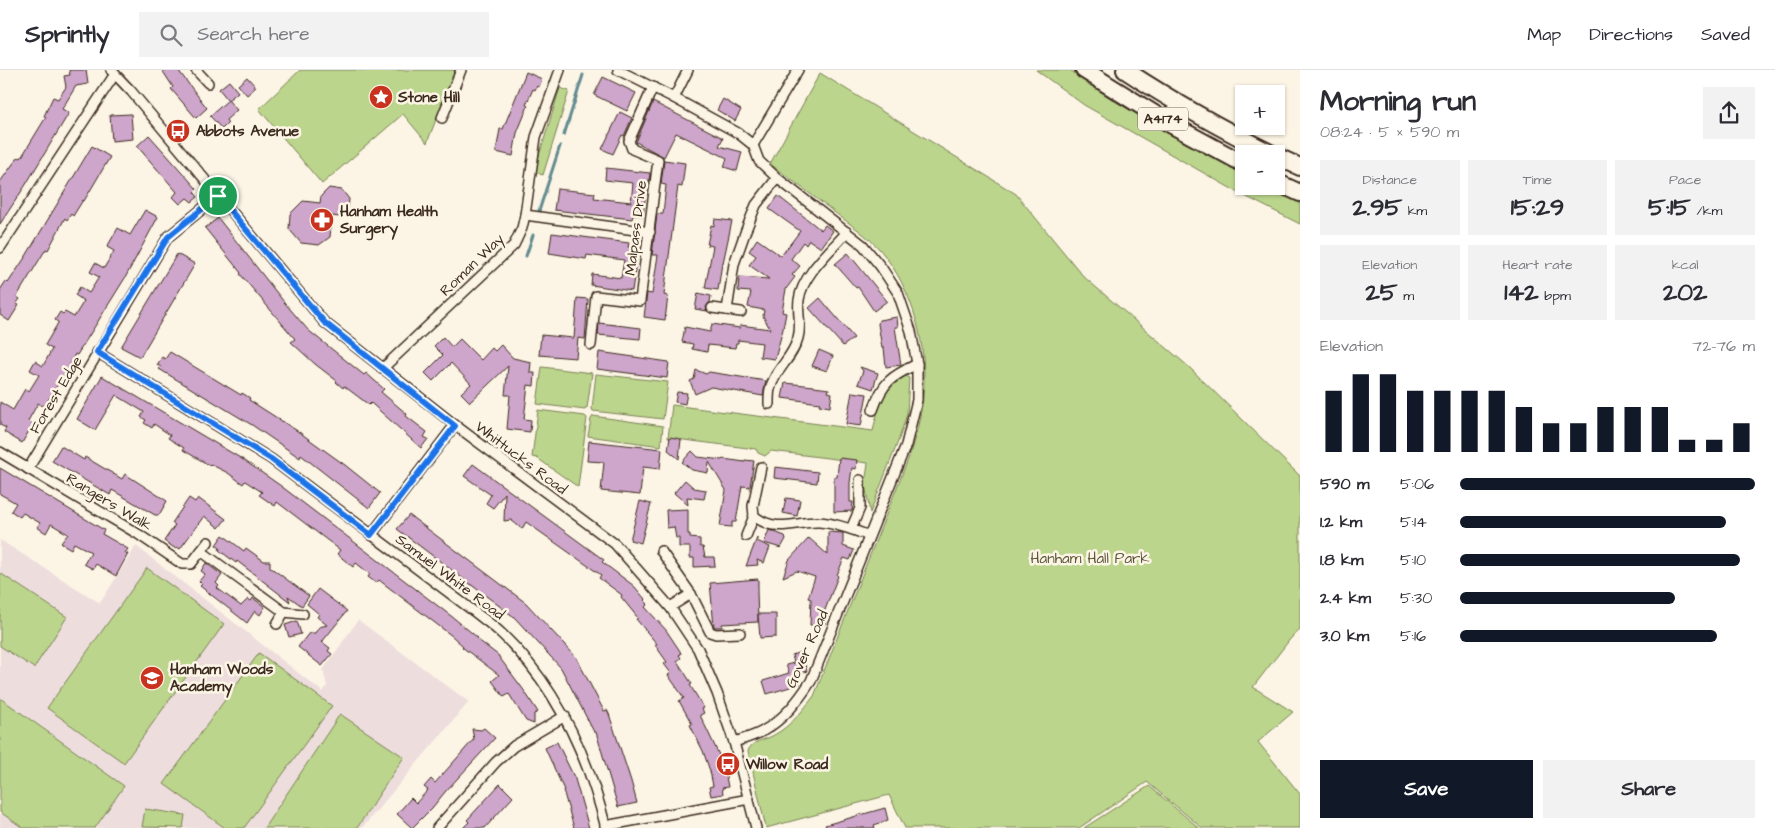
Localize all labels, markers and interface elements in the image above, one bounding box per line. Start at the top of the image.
search box [139,12,489,57]
text: Sprintly [25,18,109,52]
icon: search [157,21,185,49]
text: Search here [197,21,309,48]
text: Map [1527,22,1561,47]
text: Directions [1589,22,1673,47]
text: Saved [1701,22,1750,47]
text: Morning run [1320,82,1476,121]
place icon: Stone Hill [368,84,394,110]
map controls [1235,85,1285,195]
button: + [1235,85,1285,135]
place label: Stone Hill [397,87,460,108]
button: share [1703,87,1755,139]
road number: A4174 [1138,108,1188,131]
bus stop icon: Abbots Avenue [165,118,191,144]
place label: Abbots Avenue [196,121,299,142]
text: 08:24 · 5 × 590 m [1320,121,1459,143]
button: − [1235,145,1285,195]
text: Distance [1363,170,1417,190]
text: Time [1523,170,1552,190]
text: Pace [1669,170,1701,190]
pin [197,175,239,217]
street label: Malpass Drive [620,179,652,277]
icon: arrive [204,182,232,210]
text: 2.95 [1352,190,1402,225]
text: 15:29 [1511,190,1564,225]
text: 5:15 [1648,190,1691,225]
place label: Hanham Health Surgery [339,201,438,241]
text: km [1402,201,1427,221]
text: /km [1691,201,1722,221]
pharmacy icon: Hanham Health Surgery [309,207,335,233]
street label: Roman Way [435,229,509,302]
text: Elevation [1362,255,1417,275]
text: Heart rate [1502,255,1573,275]
text: kcal [1672,255,1699,275]
text: 25 [1366,275,1398,310]
text: 142 [1504,275,1539,310]
text: 202 [1663,275,1707,310]
text: m [1398,286,1414,306]
text: bpm [1539,286,1571,306]
text: Elevation [1320,335,1383,357]
text: 72–76 m [1692,335,1755,357]
street label: Forest Edge [25,352,88,438]
street label: Whittucks Road [471,416,572,500]
street label: Rangers Walk [62,468,156,537]
text: 590 m [1320,473,1369,495]
text: 5:06 [1400,473,1434,495]
text: 1.2 km [1320,511,1362,533]
text: 5:14 [1400,511,1427,533]
street label: Samuel White Road [391,529,509,625]
park label: Hanham Hall Park [1030,548,1150,569]
text: 1.8 km [1320,549,1363,571]
text: 5:10 [1400,549,1426,571]
text: 2.4 km [1320,587,1371,609]
text: 5:30 [1400,587,1432,609]
street label: Gover Road [780,606,834,691]
text: 3.0 km [1320,625,1369,647]
text: 5:16 [1400,625,1426,647]
place label: Hanham Woods Academy [170,659,274,698]
school or university icon: Hanham Woods Academy [139,665,165,691]
bus stop icon: Willow Road [715,751,741,777]
place label: Willow Road [745,754,828,775]
button: Save [1320,760,1533,818]
button: Share [1543,760,1755,818]

